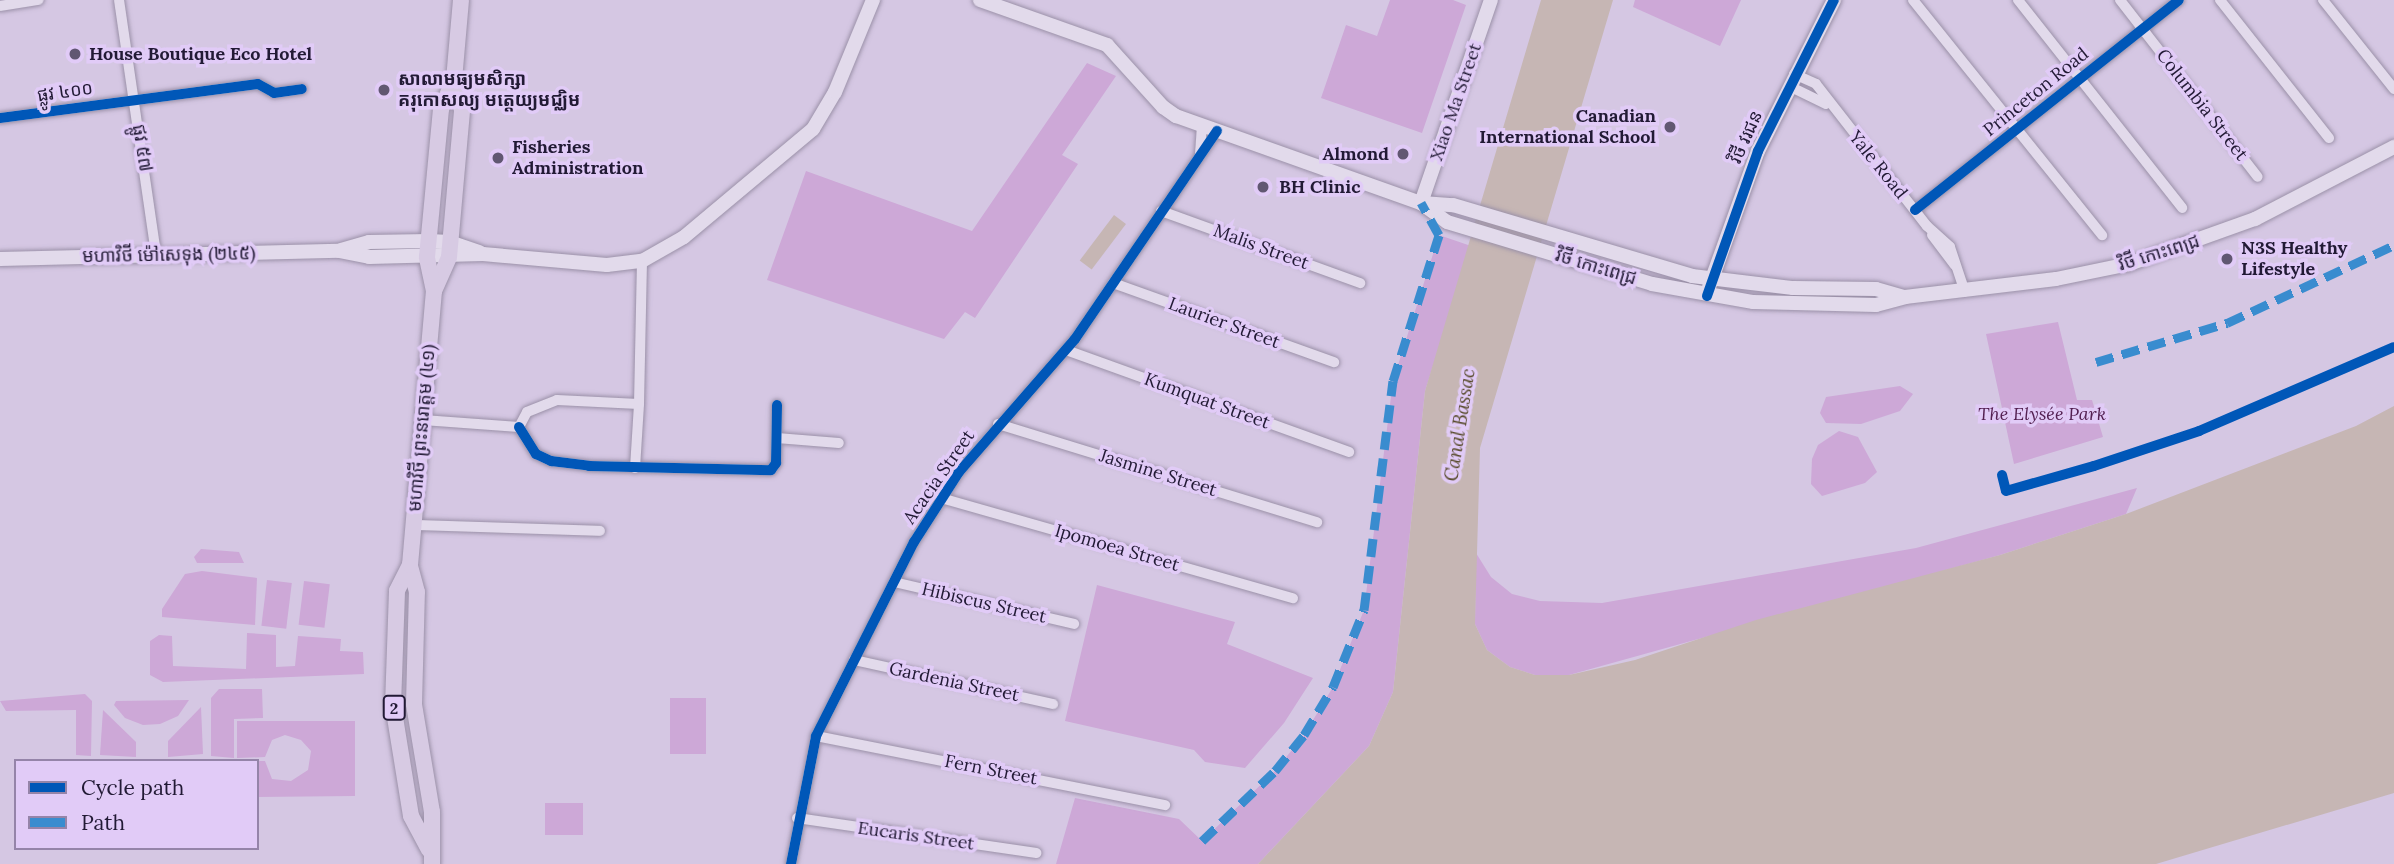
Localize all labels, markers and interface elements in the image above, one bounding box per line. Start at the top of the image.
street label: Xiao Ma Street [1426,40,1486,164]
place label: House Boutique Eco Hotel [89,43,312,65]
street label: Princeton Road [1979,43,2093,141]
street label: Columbia Street [2152,45,2252,165]
marker: House Boutique Eco Hotel [67,46,83,62]
place label: សាលាមធ្យមសិក្សា គរុកោសល្យ មត្តេយ្យមជ្ឈិម [398,69,580,112]
street label: ផ្លូវ ៤០០ [36,77,94,107]
marker: សាលាមធ្យមសិក្សា គរុកោសល្យ មត្តេយ្យមជ្ឈិម [376,82,392,98]
place label: Canadian International School [1479,106,1656,148]
street label: វិថី វរជន [1725,107,1767,167]
marker: Canadian International School [1662,119,1678,135]
street label: ផ្លូវ ៥៧ [128,123,156,173]
street label: Yale Road [1844,127,1912,203]
place label: Fisheries Administration [512,137,643,180]
place label: Almond [1322,143,1389,165]
marker: Almond [1395,146,1411,162]
marker: Fisheries Administration [490,150,506,166]
place label: BH Clinic [1279,176,1361,198]
marker: BH Clinic [1253,177,1273,197]
street label: Malis Street [1210,220,1312,274]
street label: វិថី កោះពេជ្រ [2116,230,2202,276]
place label: N3S Healthy Lifestyle [2241,238,2347,280]
street label: មហាវិថី ម៉ៅសេទុង (២៤៥) [82,243,256,267]
street label: វិថី កោះពេជ្រ [1553,244,1639,290]
marker: N3S Healthy Lifestyle [2219,251,2235,267]
street label: Laurier Street [1165,293,1283,353]
street label: មហាវិថី ព្រះនរោត្តម (៤១) [404,343,440,513]
water label: Canal Bassac [1440,367,1480,483]
street label: Kumquat Street [1141,368,1273,434]
park label: The Elysée Park [1978,403,2106,425]
street label: Acacia Street [899,426,979,528]
street label: Jasmine Street [1097,445,1219,501]
street label: Ipomoea Street [1052,520,1182,576]
street label: Hibiscus Street [920,578,1048,628]
street label: Gardenia Street [887,658,1021,706]
road number: 2 [382,695,406,720]
street label: Fern Street [943,750,1039,790]
legend [14,759,259,850]
text: Cycle path [81,774,184,801]
text: Path [81,809,125,836]
street label: Eucaris Street [856,817,976,855]

